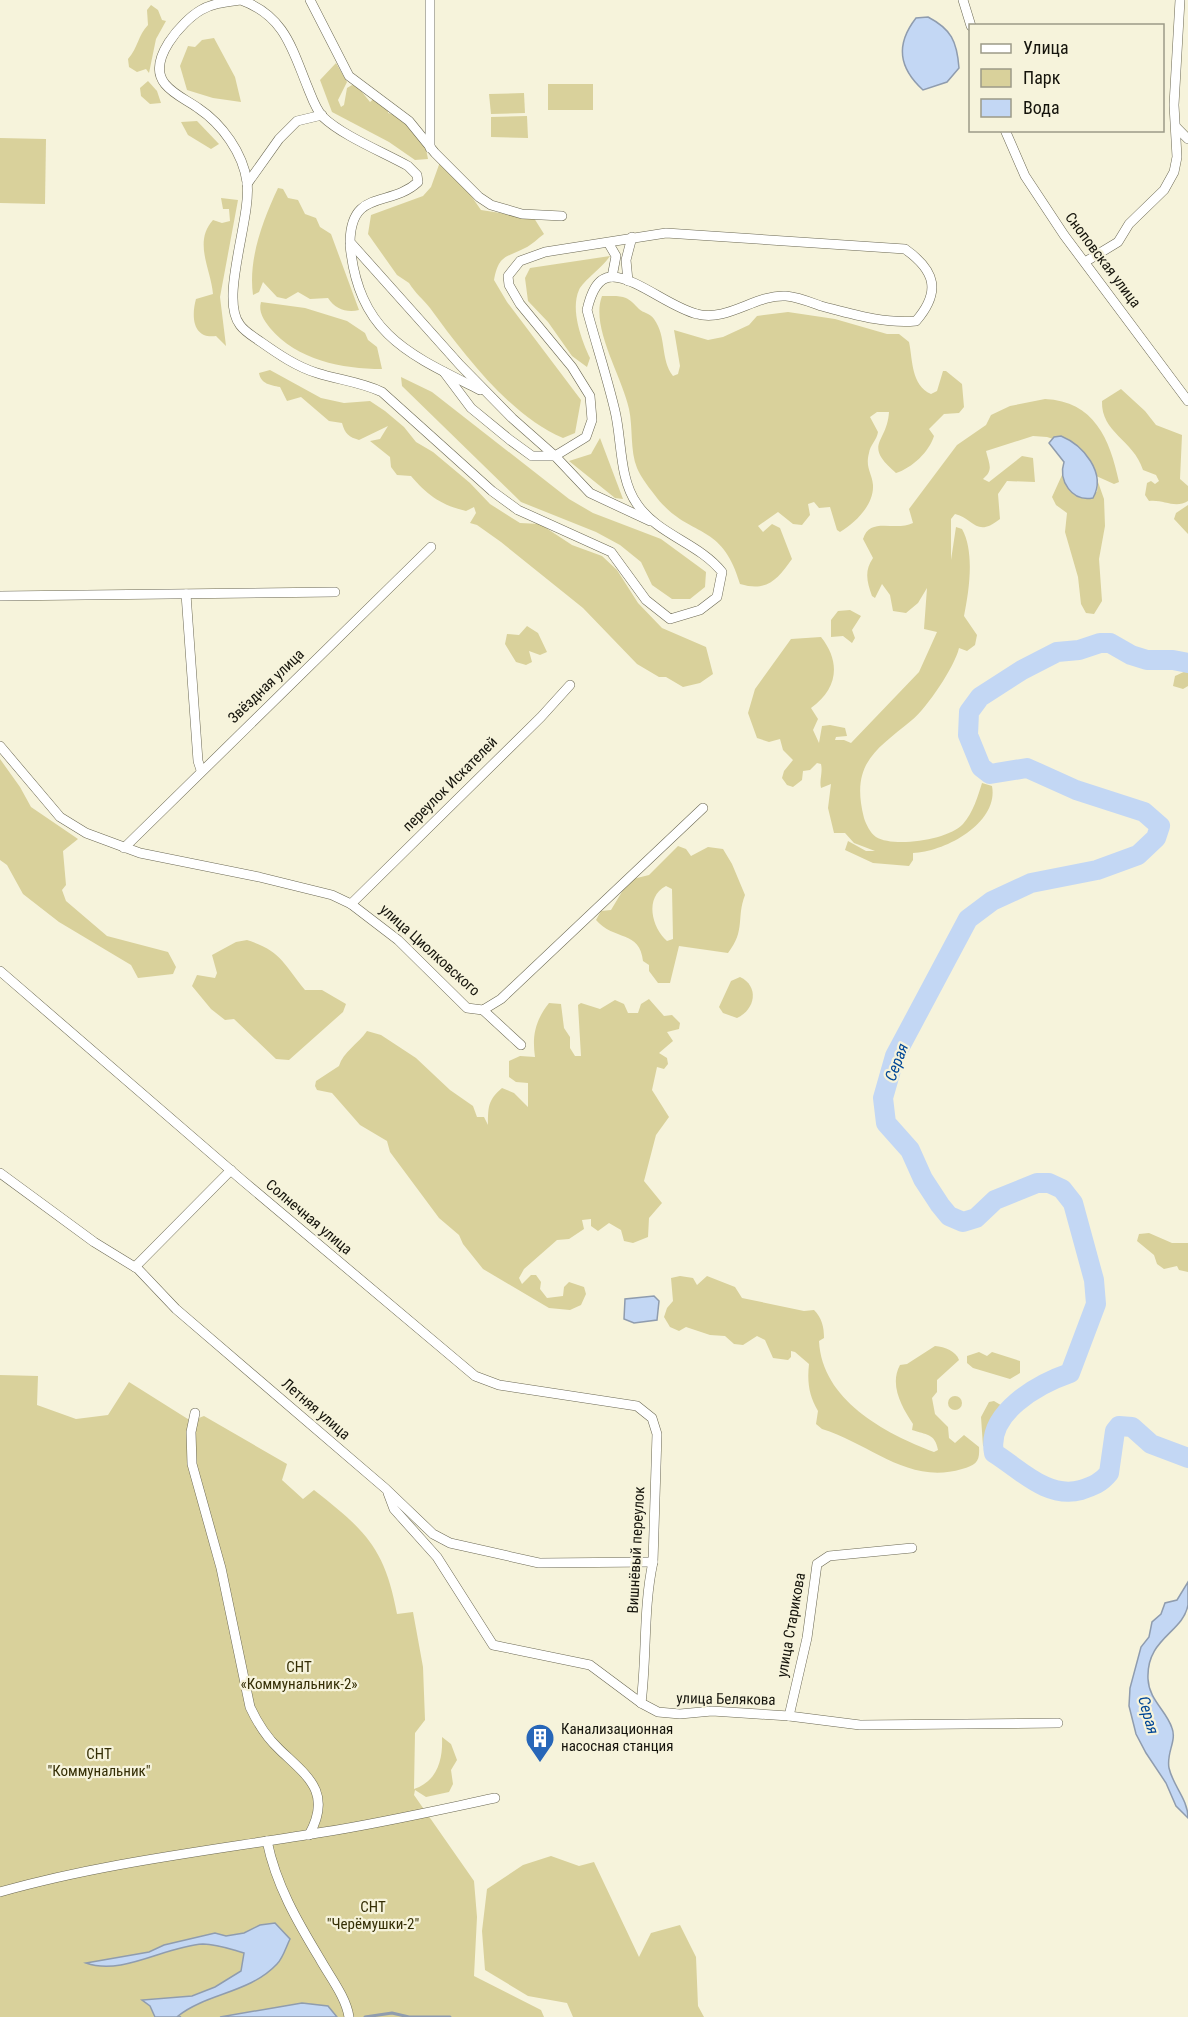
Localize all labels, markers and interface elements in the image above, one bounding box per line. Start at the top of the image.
legend [969,24,1164,132]
text: Улица [1023,37,1069,58]
text: Парк [1023,67,1061,88]
text: Вода [1023,97,1060,118]
street label: Сноповская улица [1061,209,1145,311]
street label: Звёздная улица [224,645,308,727]
street label: переулок Искателей [399,733,501,835]
street label: улица Циолковского [376,900,484,1000]
water label: Серая [881,1040,912,1084]
street label: Солнечная улица [262,1176,356,1258]
street label: Летняя улица [278,1375,354,1443]
street label: Вишнёвый переулок [624,1486,648,1614]
street label: улица Старикова [773,1571,809,1679]
park label: СНТ «Коммунальник-2» [240,1658,358,1693]
street label: улица Белякова [676,1689,776,1709]
water label: Серая [1134,1694,1163,1737]
place label: Канализационная насосная станция [561,1720,673,1755]
building icon: Канализационная насосная станция [524,1722,556,1764]
park label: СНТ "Коммунальник" [47,1745,151,1780]
park label: СНТ "Черёмушки-2" [327,1898,419,1933]

